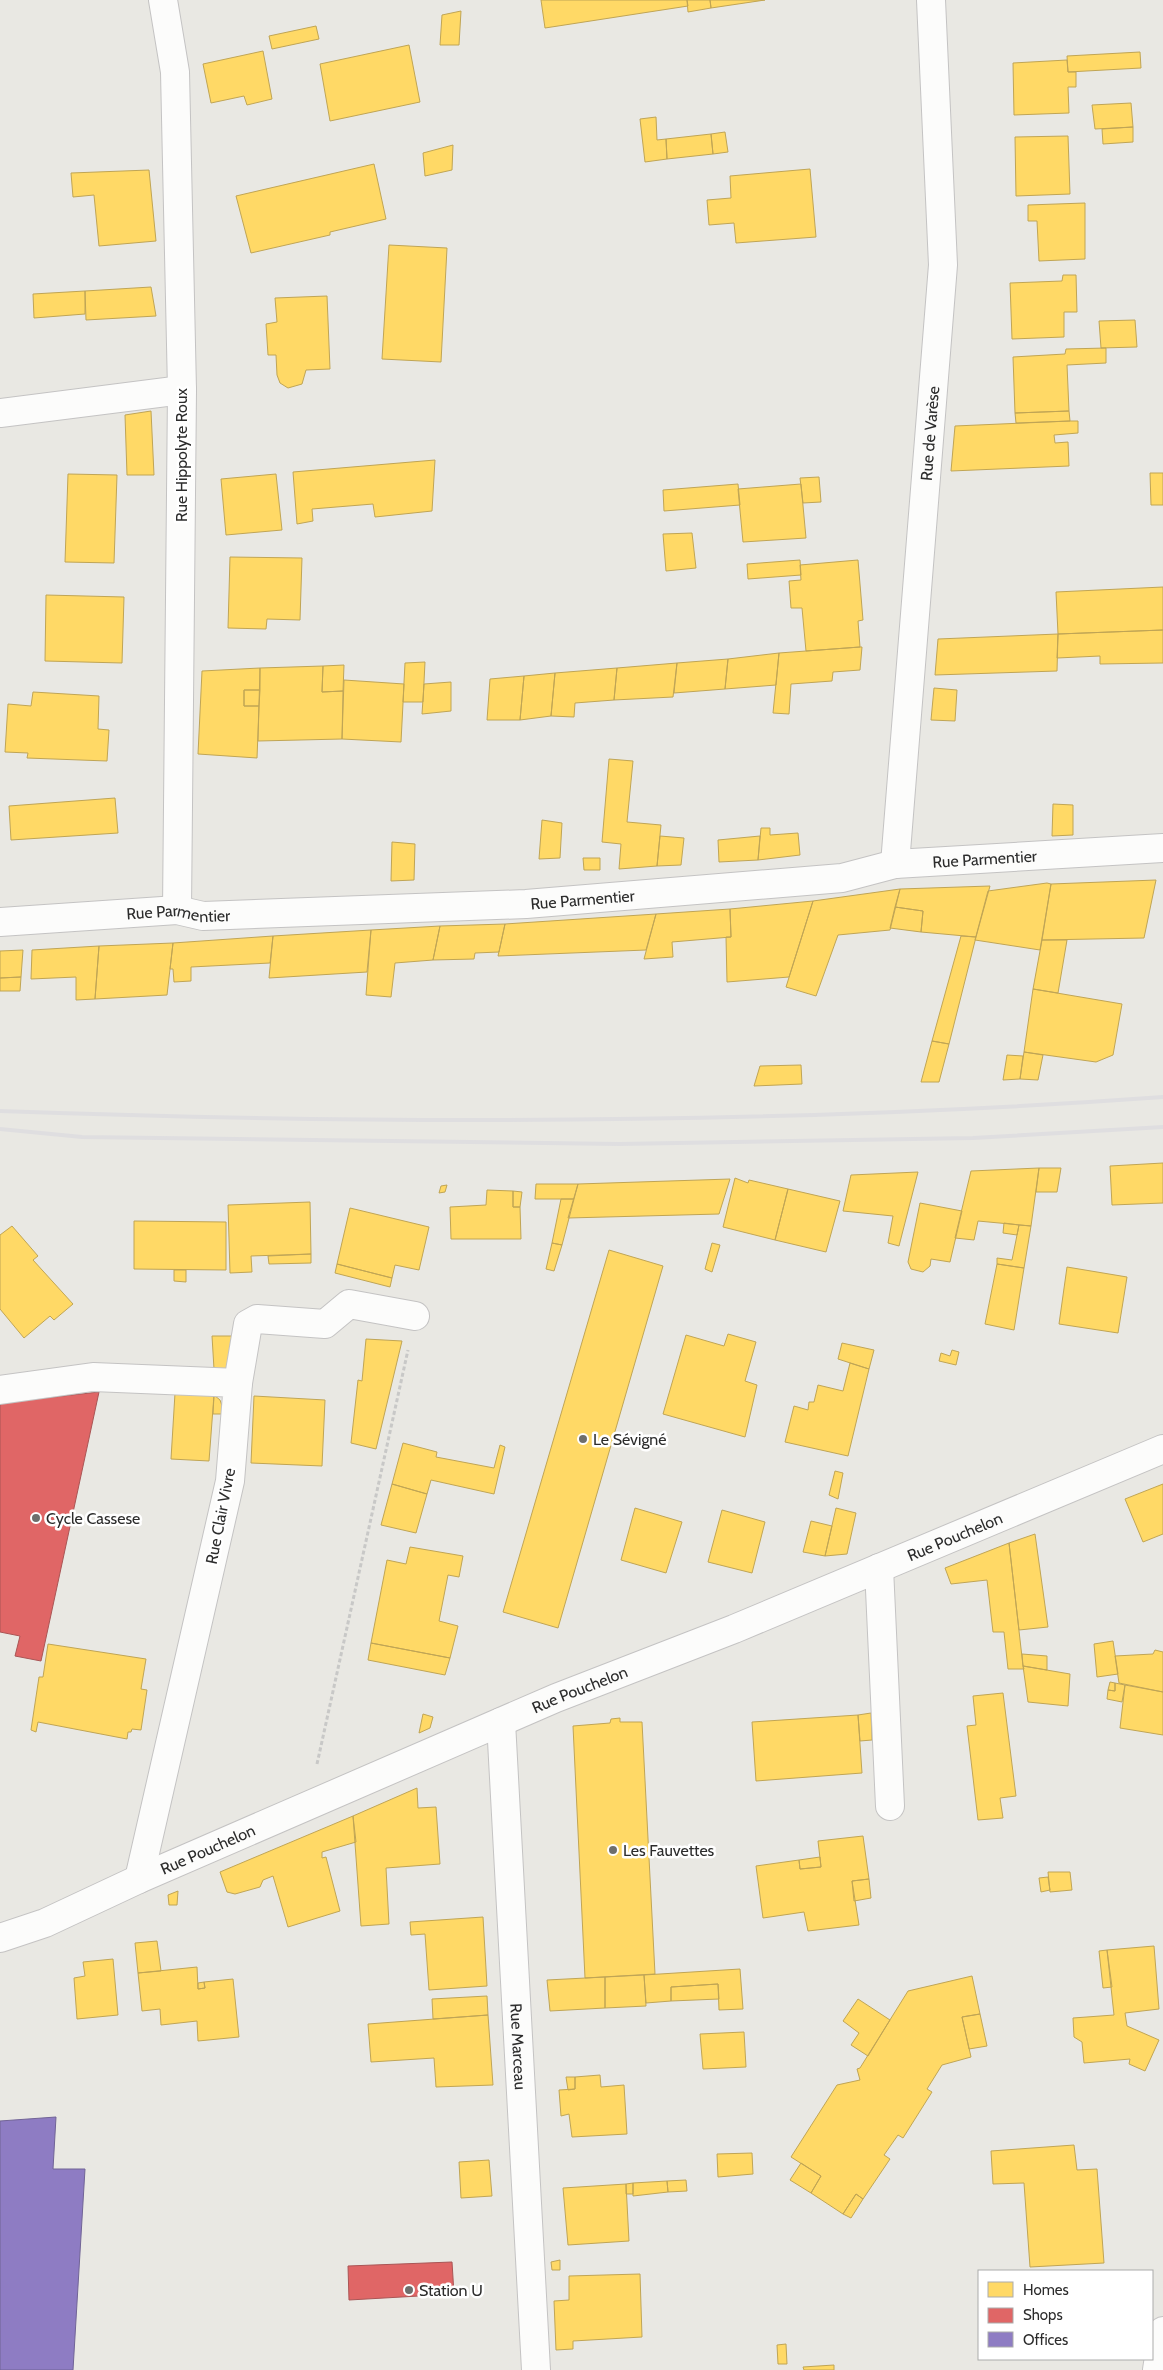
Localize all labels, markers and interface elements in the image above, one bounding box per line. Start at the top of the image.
street label: Rue de Varèse [917,385,943,482]
street label: Rue Hippolyte Roux [172,388,191,522]
street label: Rue Parmentier [932,846,1038,872]
street label: Rue Parmentier [530,886,636,914]
street label: Rue Parmentier [126,901,231,926]
place label: Le Sévigné [593,1430,667,1449]
marker: Le Sévigné [577,1433,589,1445]
street label: Rue Clair Vivre [202,1466,239,1566]
street label: Rue Pouchelon [904,1508,1005,1565]
place label: Cycle Cassese [46,1509,140,1528]
marker: Cycle Cassese [30,1512,42,1524]
street label: Rue Pouchelon [529,1662,630,1717]
street label: Rue Pouchelon [157,1821,258,1879]
place label: Les Fauvettes [623,1841,715,1860]
marker: Les Fauvettes [607,1844,619,1856]
street label: Rue Marceau [506,2003,530,2090]
legend [978,2270,1153,2360]
place label: Station U [419,2281,483,2300]
text: Homes [1023,2281,1069,2299]
marker: Station U [403,2284,415,2296]
text: Shops [1023,2306,1063,2324]
text: Offices [1023,2331,1068,2349]

